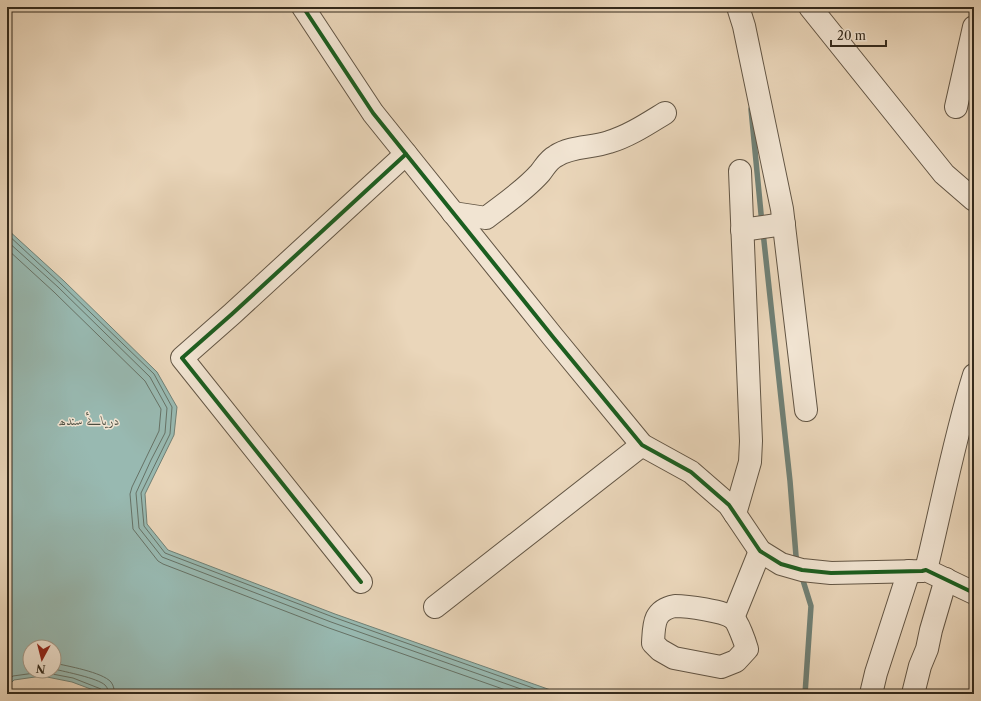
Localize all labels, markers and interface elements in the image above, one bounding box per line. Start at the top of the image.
scale bar [831,22,886,48]
text: 20 m [837,28,866,43]
water label: دریائے سندھ [58,412,120,429]
north arrow [22,639,62,679]
text: N [35,661,46,676]

